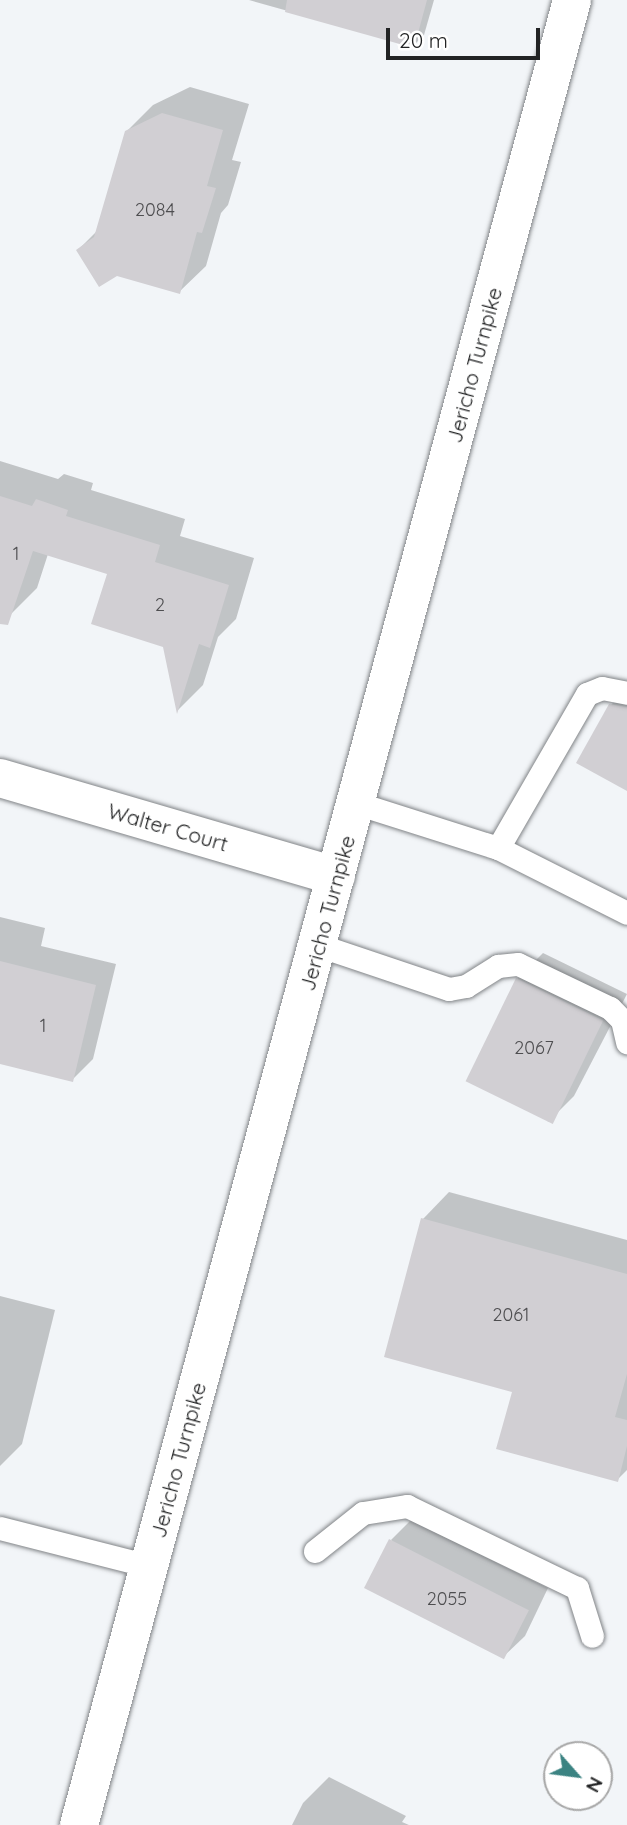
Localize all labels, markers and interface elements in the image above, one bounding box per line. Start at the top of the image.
scale bar [389,14,543,58]
text: 20 m [399,27,448,53]
house number: 2084 [135,199,175,221]
street label: Jericho Turnpike [441,285,507,445]
house number: 1 [13,543,19,565]
house number: 2 [155,594,165,616]
street label: Walter Court [105,798,231,856]
street label: Jericho Turnpike [294,833,360,993]
house number: 1 [40,1015,46,1037]
house number: 2067 [514,1037,554,1059]
house number: 2061 [493,1304,529,1326]
street label: Jericho Turnpike [145,1380,211,1540]
house number: 2055 [427,1588,467,1610]
north arrow [543,1741,613,1811]
text: N [581,1773,609,1797]

